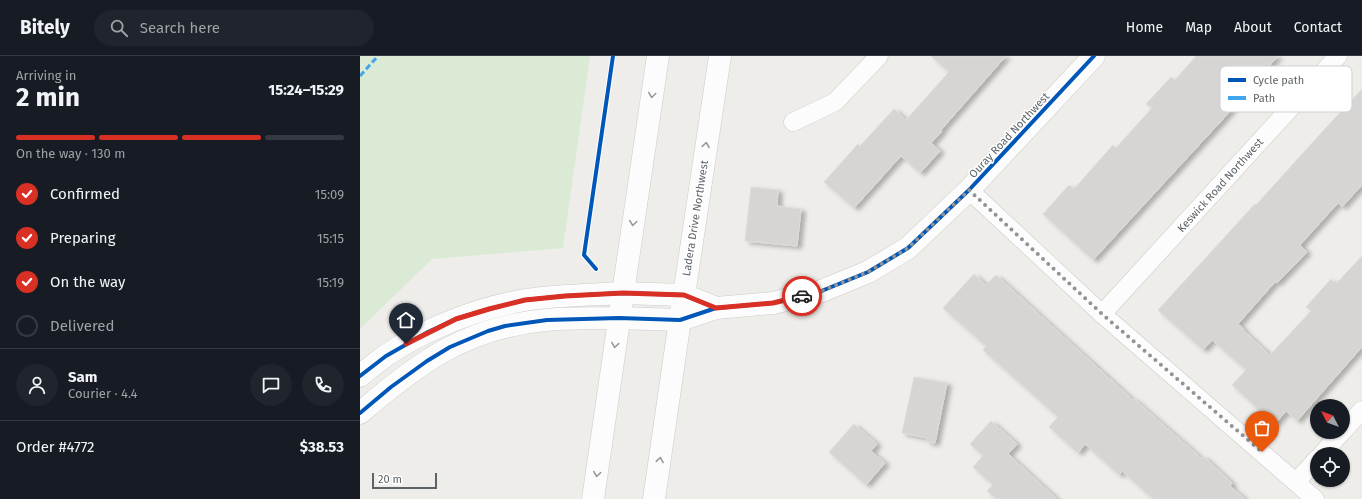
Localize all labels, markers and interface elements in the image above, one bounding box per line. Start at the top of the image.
search box [94,10,374,46]
text: Bitely [20,16,70,39]
icon: search [108,17,130,39]
text: Search here [140,19,220,37]
text: Home [1126,19,1163,36]
text: Map [1185,19,1212,36]
text: About [1234,19,1272,36]
text: Contact [1294,19,1342,36]
legend [1220,66,1352,112]
text: Arriving in [16,68,76,83]
text: Cycle path [1253,74,1304,87]
text: 15:24–15:29 [268,81,344,99]
text: 2 min [16,82,80,113]
street label: Ouray Road Northwest [966,90,1052,181]
one-way arrow [648,91,657,98]
text: Path [1253,92,1275,105]
street label: Keswick Road Northwest [1175,136,1266,235]
one-way arrow [701,142,710,148]
text: On the way · 130 m [16,146,125,161]
street label: Ladera Drive Northwest [680,159,711,277]
icon: check [16,183,38,205]
text: Confirmed [50,185,120,203]
text: 15:09 [315,187,344,202]
one-way arrow [629,220,638,226]
icon: check [16,227,38,249]
text: Preparing [50,229,115,247]
text: 15:15 [317,231,344,246]
icon: check [16,271,38,293]
text: On the way [50,273,125,291]
text: 15:19 [317,275,344,290]
courier [782,276,822,316]
icon: car [791,285,813,307]
pin [389,303,423,344]
icon: home [395,309,417,331]
text: Delivered [50,317,114,335]
one-way arrow [611,342,620,349]
button: person [16,364,58,406]
button: chat [250,364,292,406]
button: phone [302,364,344,406]
text: Sam [68,368,97,386]
text: Courier · 4.4 [68,386,138,401]
north arrow [1310,399,1350,439]
map controls [1310,399,1350,487]
pin [1245,411,1279,452]
icon: bag [1251,417,1273,439]
text: Order #4772 [16,438,95,456]
text: $38.53 [300,438,344,456]
button: locate [1310,447,1350,487]
one-way arrow [655,457,664,464]
scale bar [372,471,437,490]
one-way arrow [593,471,602,477]
text: 20 m [378,473,402,486]

